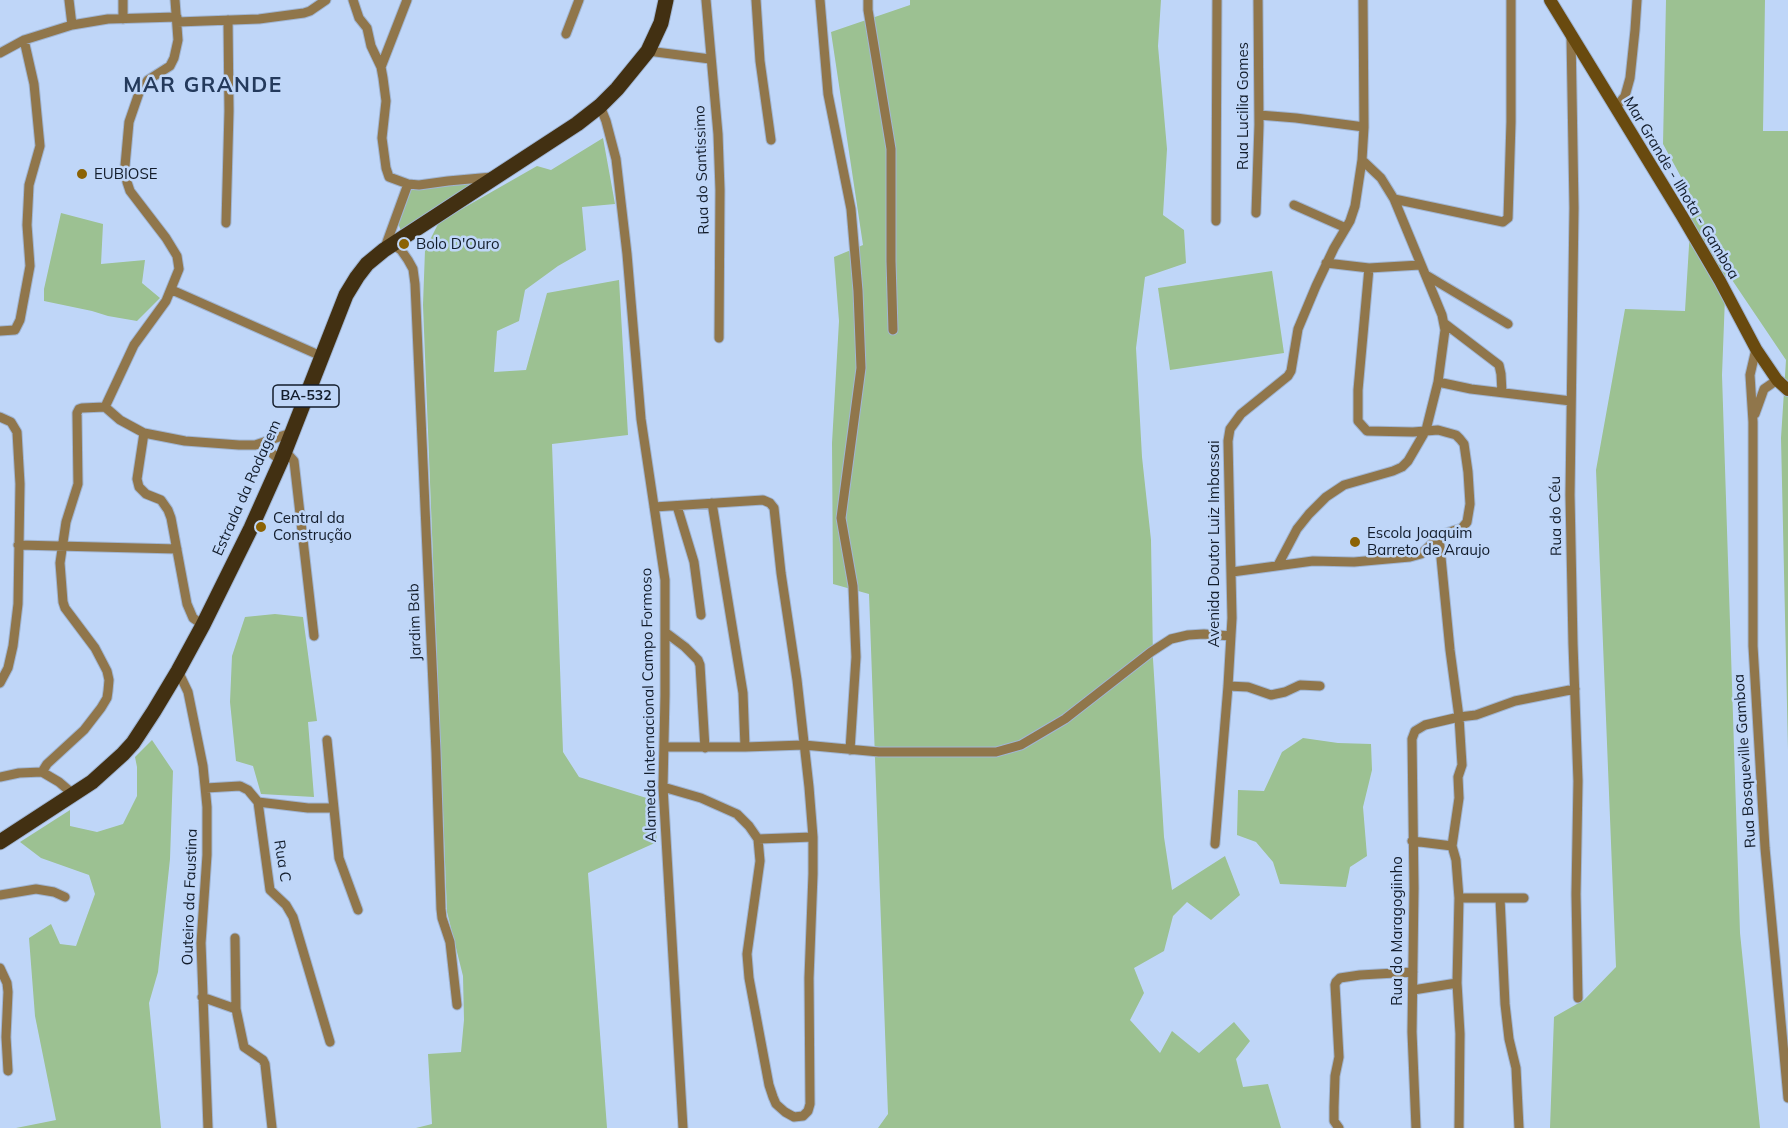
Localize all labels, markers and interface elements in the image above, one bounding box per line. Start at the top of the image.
street label: Rua Lucilia Gomes [1234,42,1252,170]
district label: MAR GRANDE [123,73,283,99]
street label: Mar Grande - Ilhota - Gamboa [1619,93,1743,283]
street label: Rua do Santissimo [691,105,713,235]
place label: EUBIOSE [94,165,158,183]
marker: EUBIOSE [75,167,89,181]
place label: Bolo D'Ouro [416,235,499,253]
marker: Bolo D'Ouro [397,237,411,251]
road number: BA-532 [273,385,339,407]
street label: Estrada da Rodagem [209,417,285,559]
street label: Avenida Doutor Luiz Imbassai [1205,441,1223,647]
street label: Rua do Céu [1546,476,1566,556]
place label: Central da Construção [273,509,352,544]
marker: Central da Construção [254,520,268,534]
place label: Escola Joaquim Barreto de Araujo [1367,524,1490,559]
marker: Escola Joaquim Barreto de Araujo [1348,535,1362,549]
street label: Alameda Internacional Campo Formoso [638,568,660,842]
street label: Jardim Bab [405,583,425,661]
street label: Rua Bosqueville Gamboa [1730,673,1760,849]
street label: Outeiro da Faustina [179,828,201,966]
street label: Rua C [270,839,294,883]
street label: Rua do Maragogiinho [1388,856,1406,1006]

